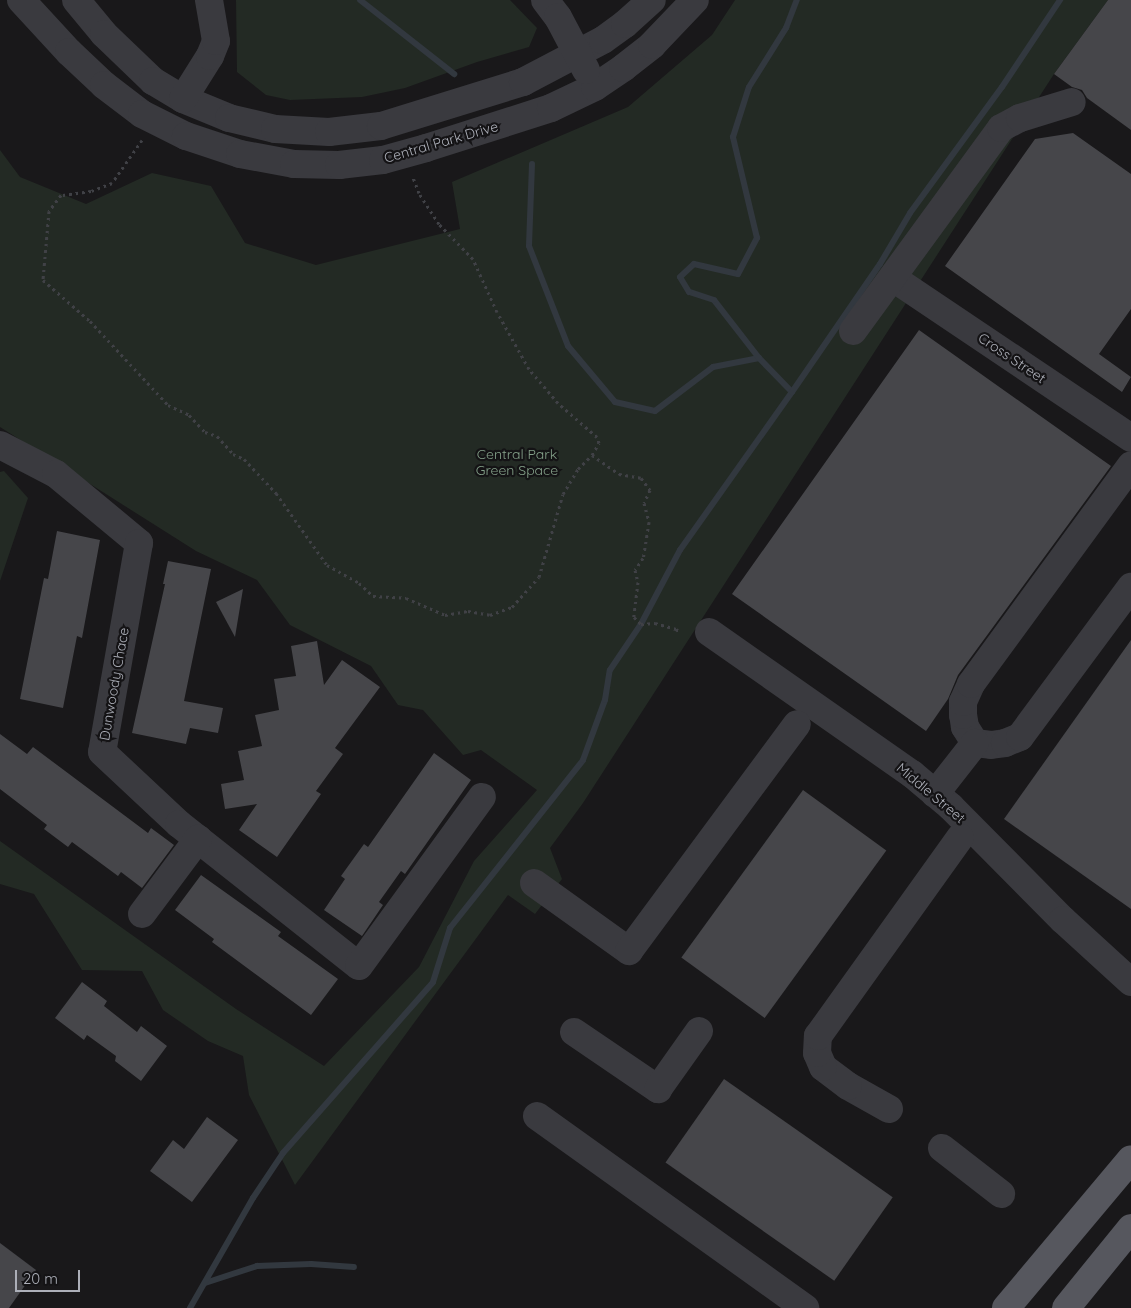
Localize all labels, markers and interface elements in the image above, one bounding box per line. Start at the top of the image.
street label: Central Park Drive [382,118,500,166]
street label: Cross Street [975,329,1049,387]
park label: Central Park Green Space [476,446,558,478]
street label: Dunwoody Chace [96,626,132,742]
street label: Middle Street [893,759,969,827]
scale bar [18,1260,82,1292]
text: 20 m [23,1269,58,1288]

